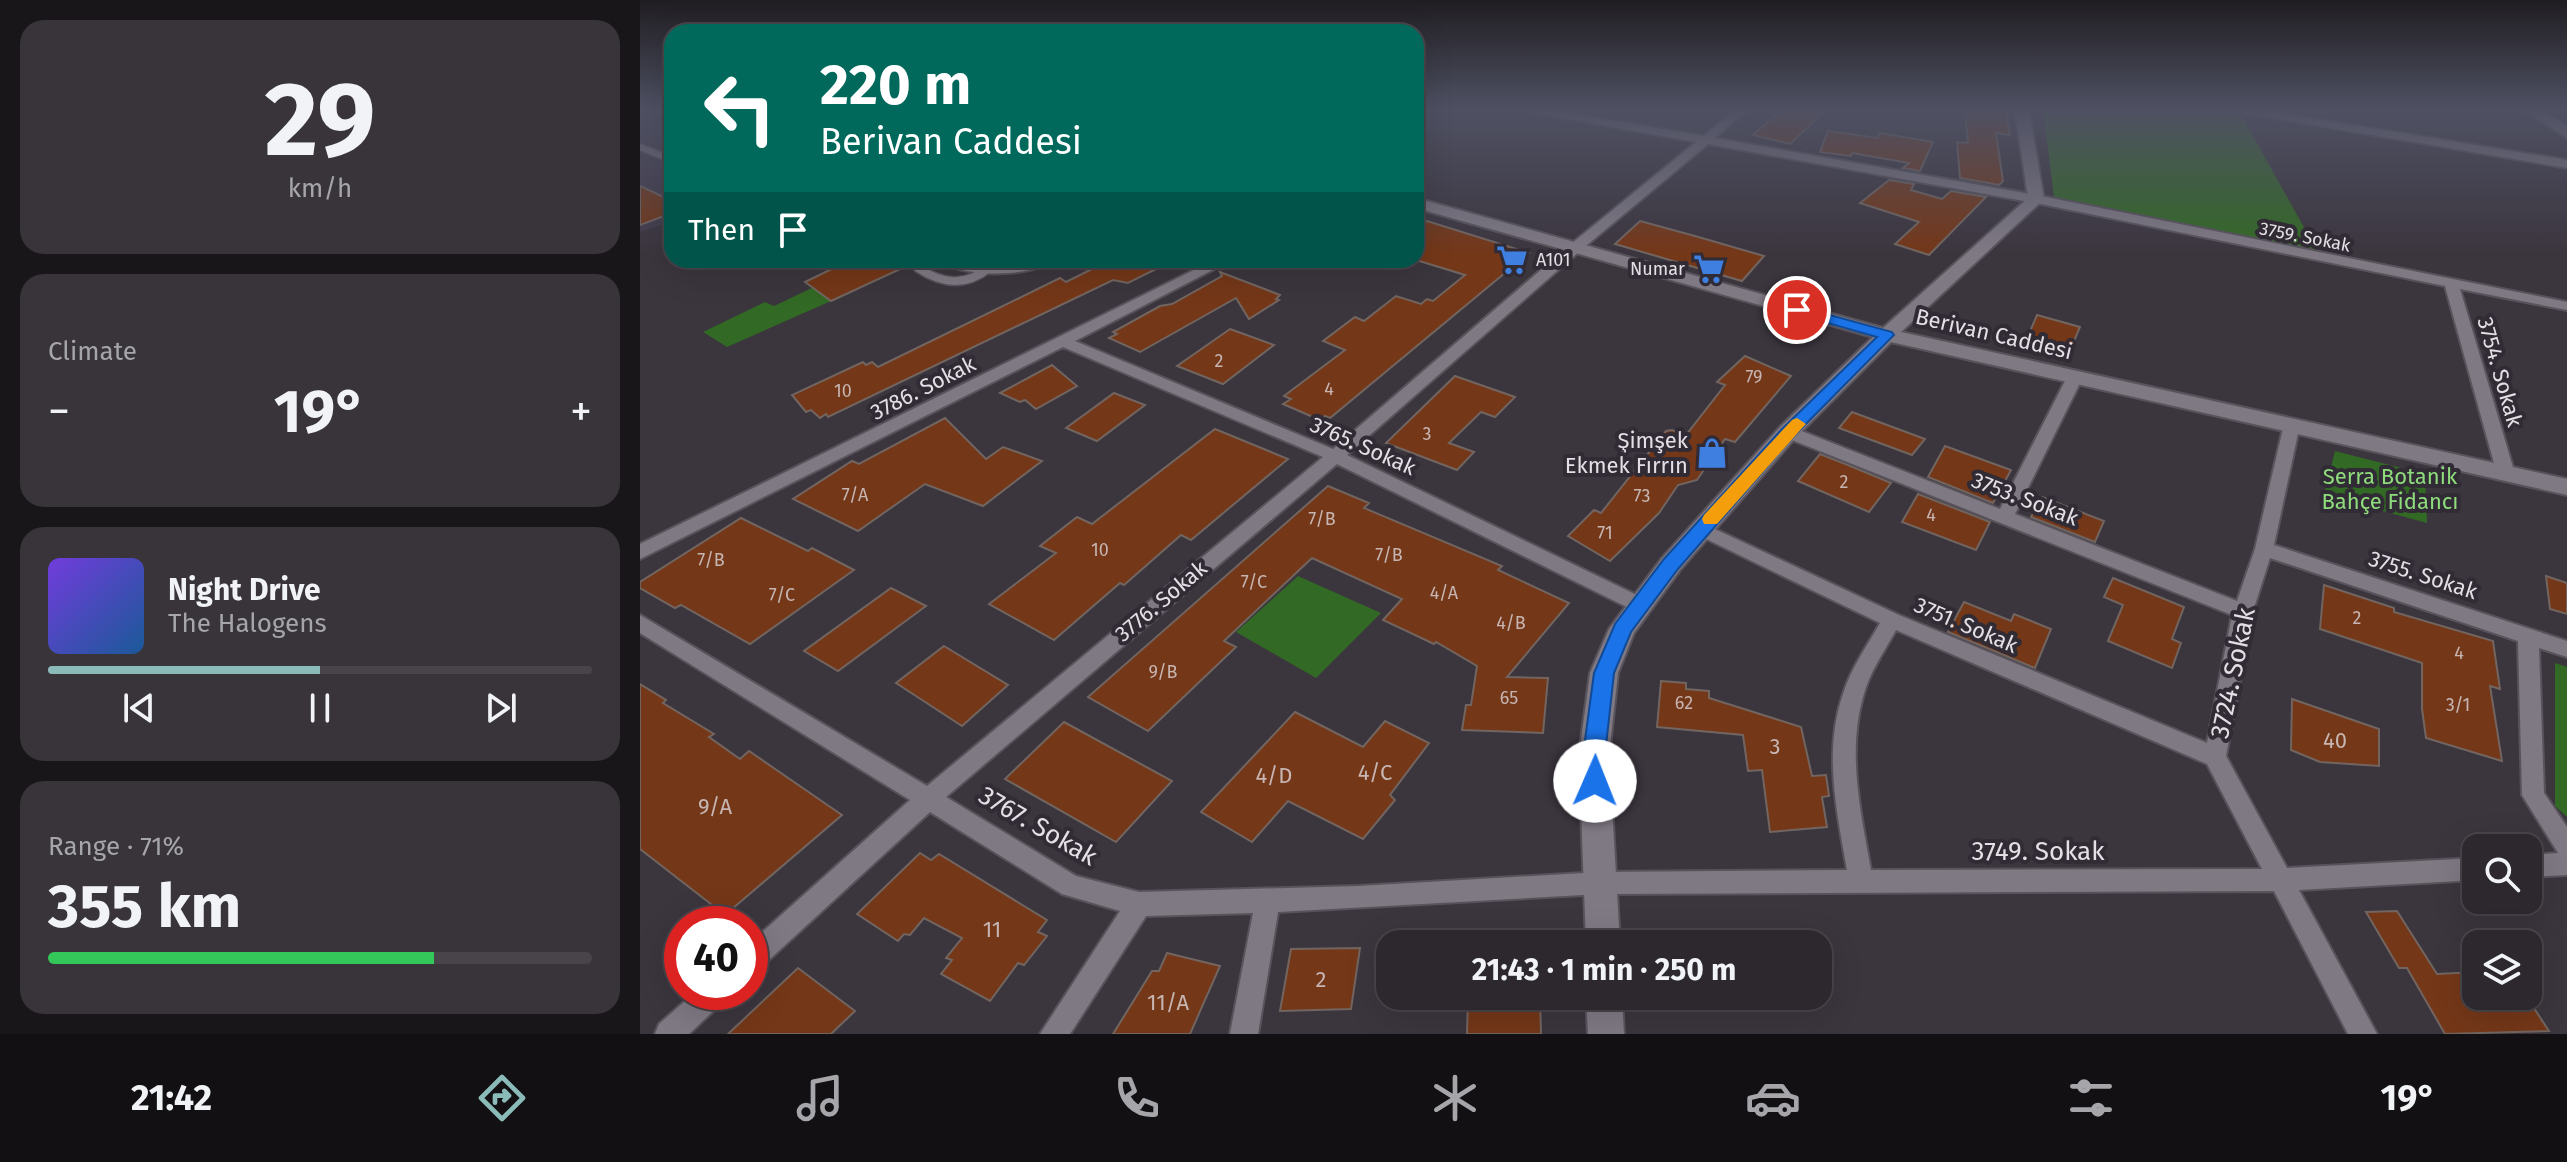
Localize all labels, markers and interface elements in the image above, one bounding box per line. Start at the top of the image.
text: 220 m [820,52,971,119]
icon: left [688,56,792,160]
text: 29 [265,58,375,183]
text: Berivan Caddesi [820,120,1082,164]
text: km/h [288,173,352,204]
icon: arrive [771,208,815,252]
text: Then [688,212,755,248]
street label: 3759. Sokak [2258,217,2353,257]
supermarket icon: A101 [1495,243,1529,277]
place label: A101 [1536,249,1571,271]
supermarket icon: Numar [1692,252,1726,286]
place label: Numar [1630,258,1685,280]
pin [1763,276,1831,344]
icon: arrive [1775,288,1819,332]
street label: Berivan Caddesi [1913,303,2075,365]
street label: 3754. Sokak [2471,314,2529,431]
text: Climate [48,336,137,367]
street label: 3786. Sokak [866,350,981,426]
house number: 2 [1215,350,1224,372]
house number: 79 [1745,366,1763,388]
text: 19° [274,376,366,448]
house number: 4 [1324,378,1334,400]
house number: 10 [834,380,852,402]
text: − [48,385,70,438]
text: + [570,385,592,438]
street label: 3765. Sokak [1306,411,1421,482]
house number: 3 [1423,423,1431,445]
place label: Şimşek Ekmek Fırrın [1565,427,1689,479]
shop icon: Şimşek Ekmek Fırrın [1695,436,1729,470]
park label: Serra Botanik Bahçe Fidancı [2321,463,2459,515]
street label: 3753. Sokak [1968,466,2083,532]
house number: 2 [1840,471,1849,493]
house number: 7/A [842,484,869,506]
house number: 73 [1634,485,1650,507]
house number: 4 [1926,504,1936,526]
house number: 7/B [1308,508,1336,530]
house number: 71 [1597,522,1613,544]
house number: 10 [1091,539,1109,561]
house number: 7/B [1375,544,1403,566]
street label: 3755. Sokak [2365,545,2481,605]
house number: 7/B [697,549,725,571]
street label: 3776. Sokak [1110,554,1213,647]
house number: 7/C [1241,571,1267,593]
text: Night Drive [168,572,321,608]
house number: 4/A [1430,582,1459,604]
house number: 7/C [769,584,795,606]
street label: 3751. Sokak [1910,591,2023,659]
street label: 3724. Sokak [2204,604,2262,741]
house number: 2 [2353,607,2362,629]
text: The Halogens [168,608,327,639]
house number: 4/B [1496,612,1526,634]
house number: 4 [2454,642,2464,664]
house number: 9/B [1148,661,1178,683]
icon: previous [117,686,161,730]
icon: pause [298,686,342,730]
icon: next [479,686,523,730]
house number: 65 [1500,687,1518,709]
house number: 62 [1675,692,1693,714]
house number: 3/1 [2446,694,2470,716]
house number: 40 [2323,727,2347,754]
house number: 3 [1770,733,1780,760]
position arrow [1553,739,1637,823]
house number: 4/C [1358,759,1392,786]
house number: 4/D [1256,762,1292,789]
street label: 3767. Sokak [973,780,1103,873]
house number: 9/A [698,793,732,820]
text: Range · 71% [48,831,184,862]
map controls [2462,834,2542,1010]
button: search [2462,834,2542,914]
street label: 3749. Sokak [1971,836,2105,867]
text: 355 km [48,871,241,943]
speed limit sign: 40 [664,906,768,1010]
house number: 11 [983,916,1001,943]
button: layers [2462,930,2542,1010]
text: 21:43 · 1 min · 250 m [1472,952,1736,988]
house number: 2 [1316,966,1326,993]
house number: 11/A [1147,989,1189,1016]
icon: directions [474,1070,530,1126]
icon: music [792,1070,848,1126]
icon: phone [1109,1070,1165,1126]
icon: climate [1427,1070,1483,1126]
icon: car [1745,1070,1801,1126]
icon: filters [2063,1070,2119,1126]
text: 21:42 [131,1076,212,1120]
text: 19° [2380,1076,2436,1120]

